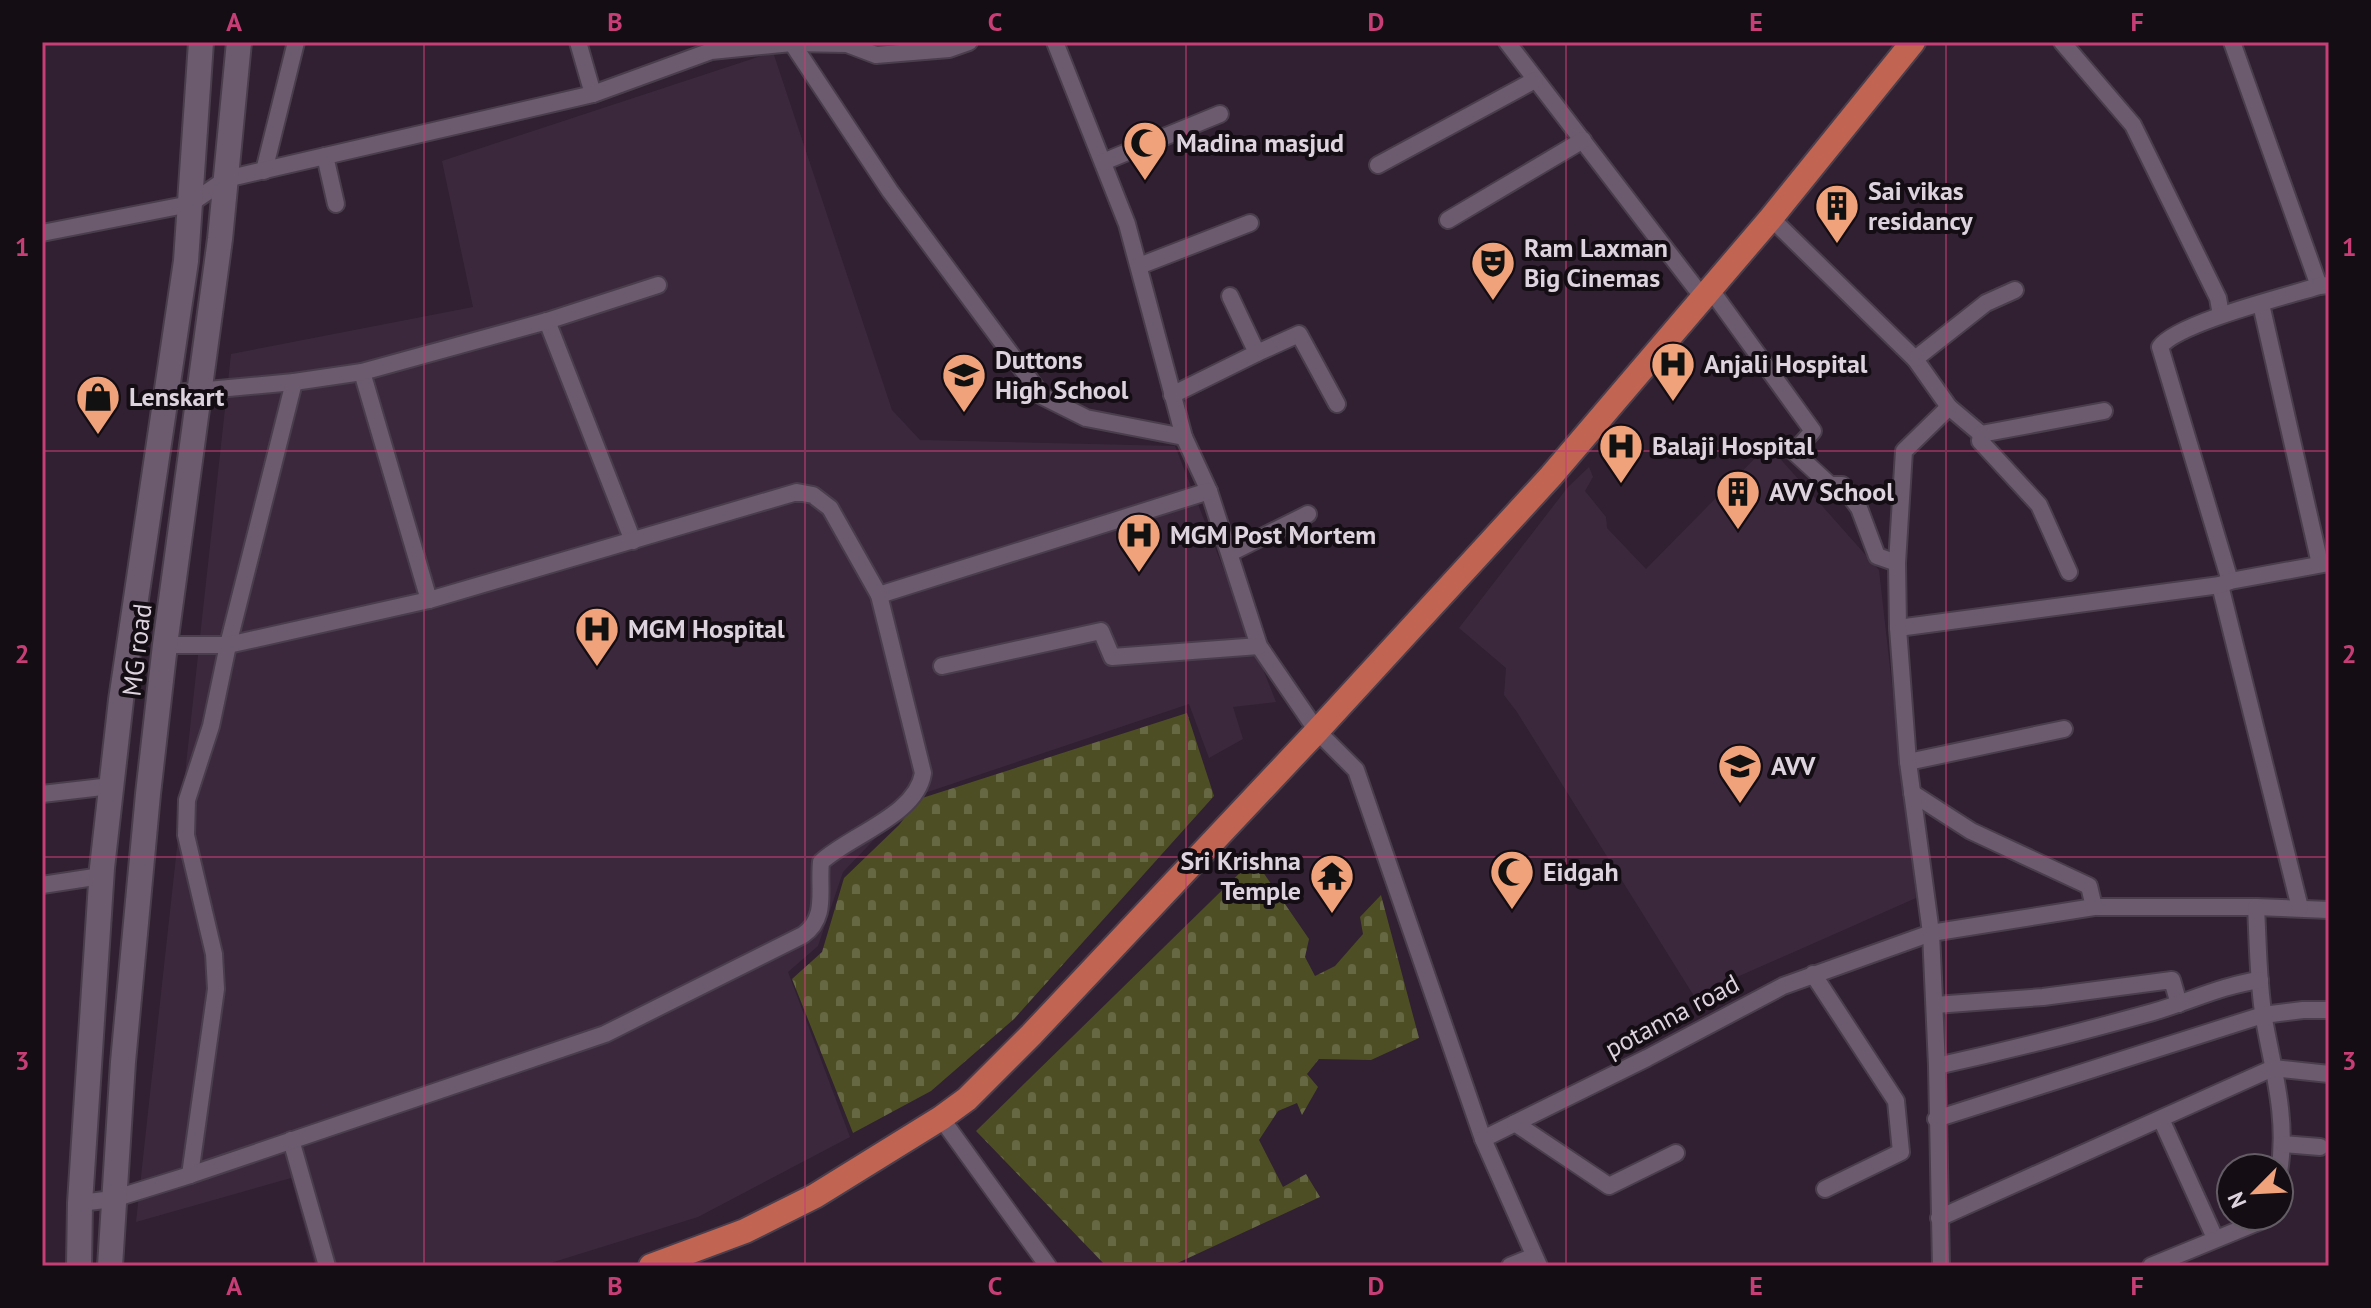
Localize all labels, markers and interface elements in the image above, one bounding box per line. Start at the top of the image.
text: A [226,5,242,38]
text: B [607,5,623,38]
text: C [988,5,1002,38]
text: D [1368,5,1384,38]
text: E [1749,5,1763,38]
text: F [2130,5,2144,38]
mosque icon: Madina masjud [1121,119,1169,182]
place label: Madina masjud [1176,126,1344,159]
place label: Sai vikas residancy [1868,174,1973,237]
building icon: Sai vikas residancy [1813,182,1861,245]
text: 1 [15,230,29,263]
text: 1 [2342,230,2356,263]
place label: Ram Laxman Big Cinemas [1524,231,1668,294]
theatre icon: Ram Laxman Big Cinemas [1469,239,1517,302]
hospital icon: Anjali Hospital [1649,340,1697,403]
place label: Duttons High School [995,343,1129,406]
place label: Anjali Hospital [1704,347,1868,380]
school or university icon: Duttons High School [940,351,988,414]
shop icon: Lenskart [74,373,122,436]
place label: Lenskart [129,380,224,413]
hospital icon: Balaji Hospital [1597,422,1645,485]
place label: Balaji Hospital [1652,429,1814,462]
building icon: AVV School [1714,468,1762,531]
place label: AVV School [1769,475,1894,508]
hospital icon: MGM Post Mortem [1115,511,1163,574]
place label: MGM Post Mortem [1170,518,1376,551]
street label: MG road [114,602,159,698]
hospital icon: MGM Hospital [573,605,621,668]
place label: MGM Hospital [628,612,785,645]
text: 2 [15,637,29,670]
text: 2 [2342,637,2356,670]
school or university icon: AVV [1716,742,1764,805]
place label: AVV [1771,749,1816,782]
place label: Sri Krishna Temple [1181,844,1301,907]
mosque icon: Eidgah [1488,848,1536,911]
temple icon: Sri Krishna Temple [1308,852,1356,915]
place label: Eidgah [1543,855,1619,888]
street label: potanna road [1599,966,1745,1065]
text: 3 [15,1044,29,1077]
text: 3 [2342,1044,2356,1077]
north arrow [2215,1152,2295,1232]
text: N [2221,1188,2252,1212]
text: A [226,1269,242,1302]
text: B [607,1269,623,1302]
text: C [988,1269,1002,1302]
text: D [1368,1269,1384,1302]
text: E [1749,1269,1763,1302]
text: F [2130,1269,2144,1302]

